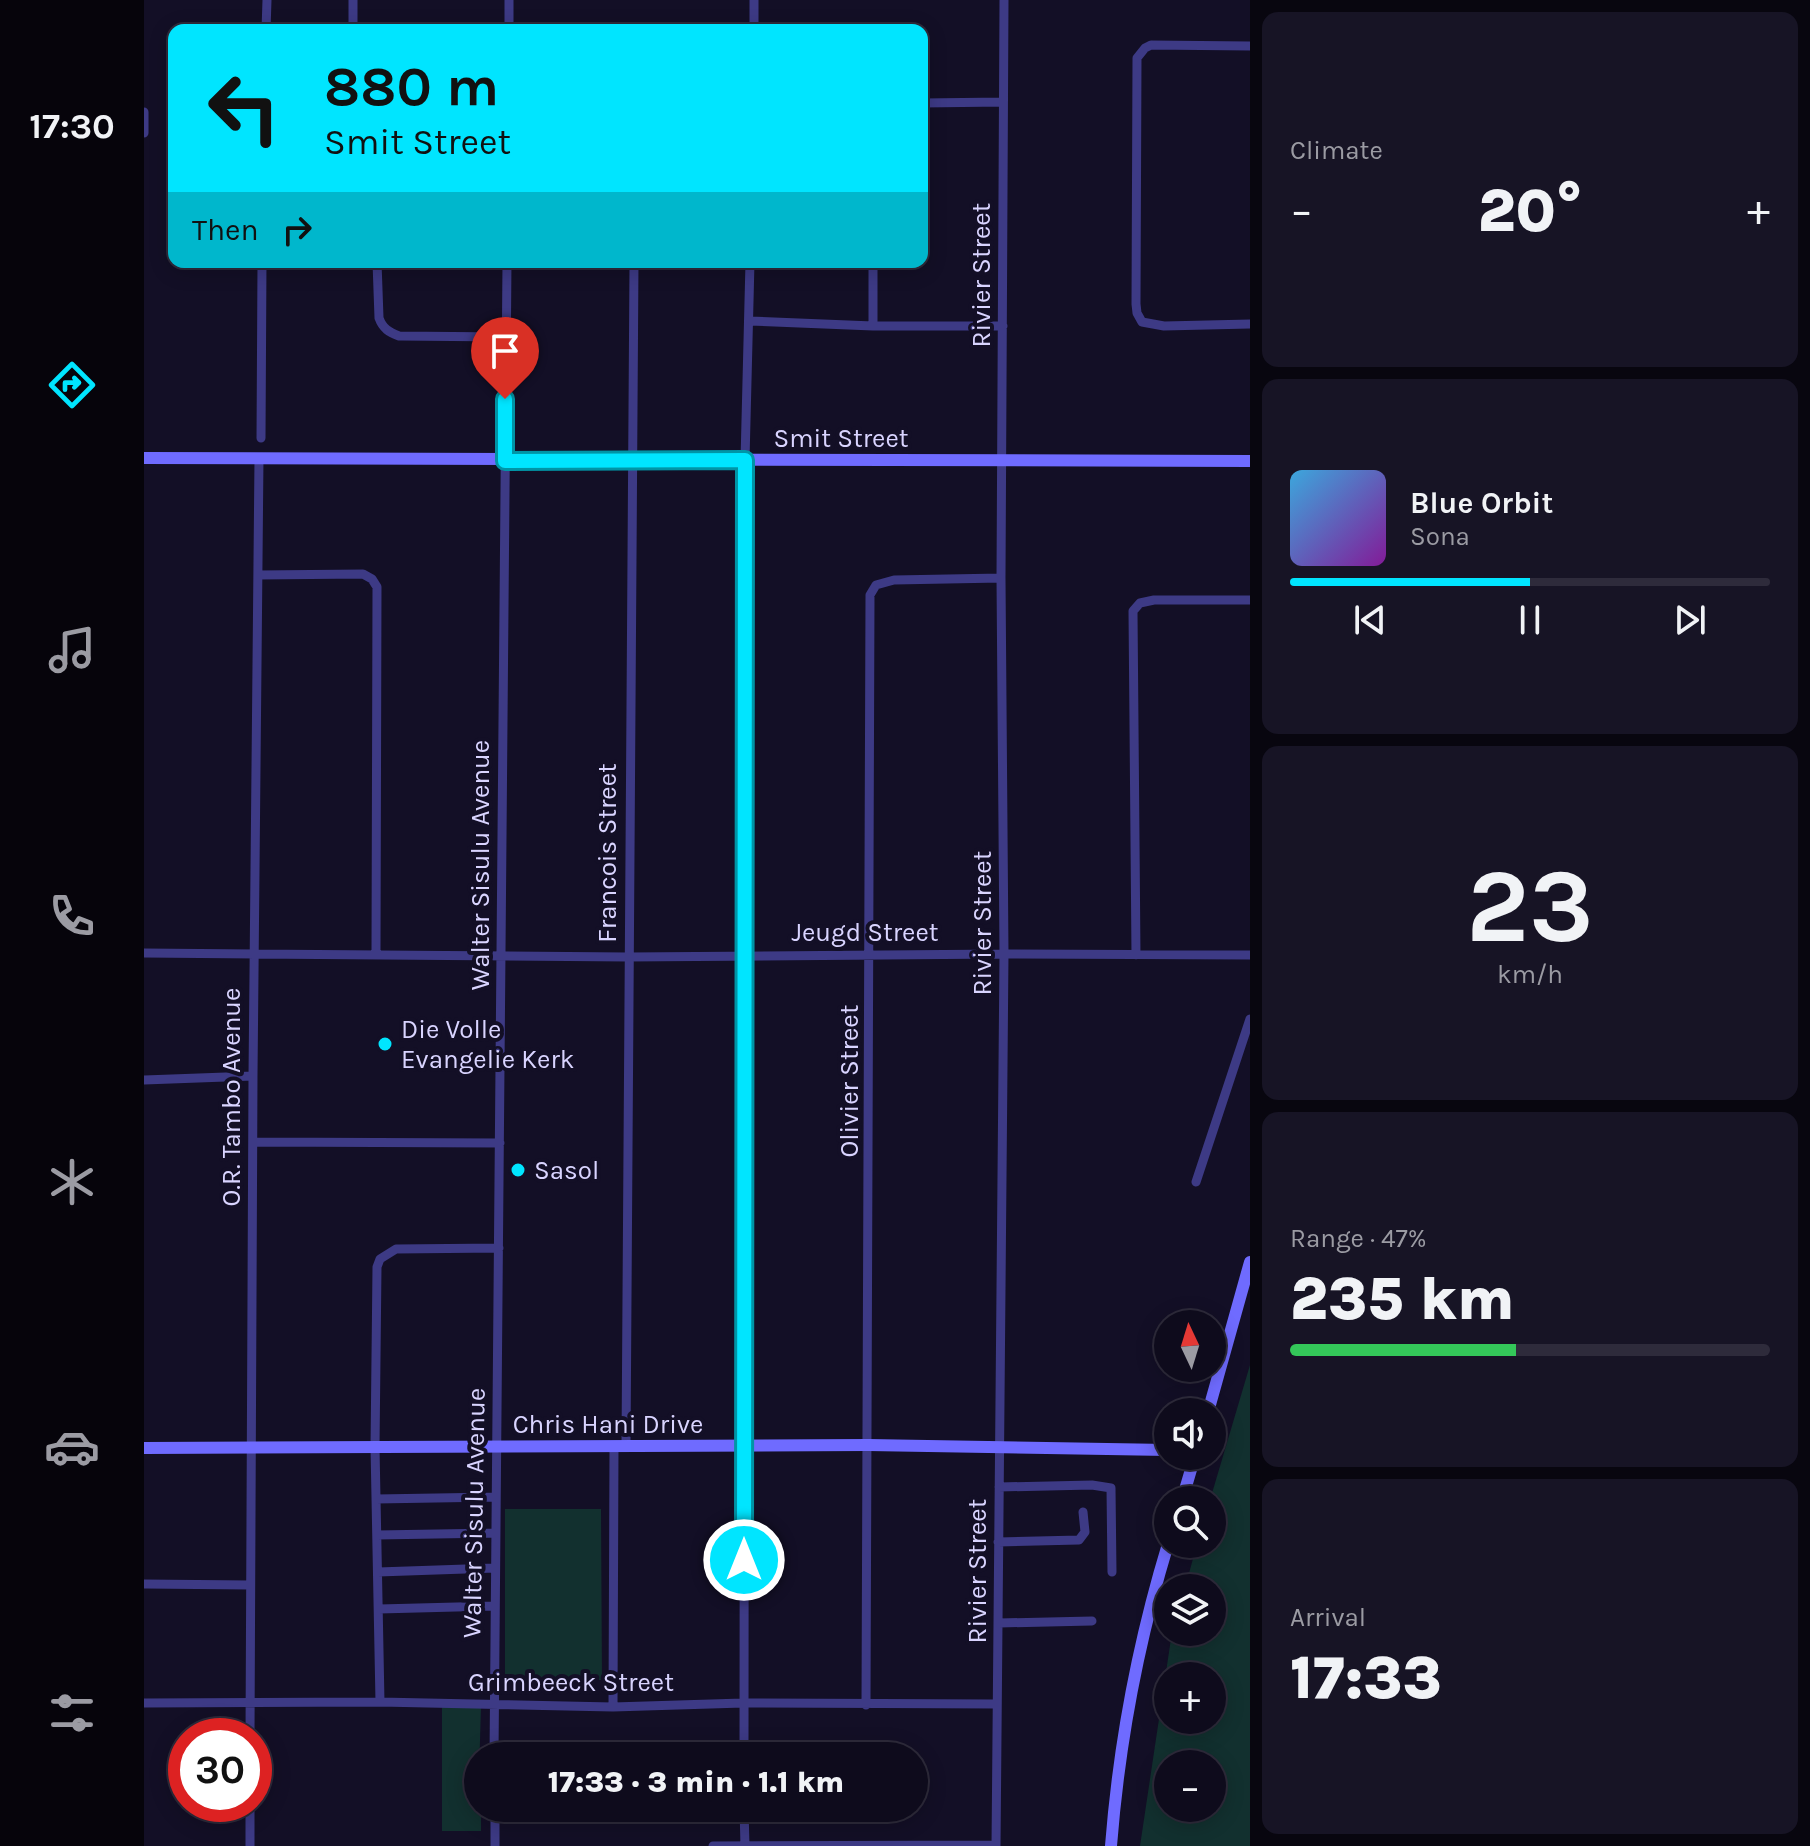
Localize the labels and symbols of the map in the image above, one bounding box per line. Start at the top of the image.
street label: Rivier Street [966,202,997,347]
pin [471,317,539,399]
street label: Smit Street [773,423,909,454]
street label: Walter Sisulu Avenue [465,740,496,990]
street label: Francois Street [592,763,623,943]
street label: Rivier Street [967,850,998,995]
street label: Jeugd Street [791,917,939,948]
street label: O.R. Tambo Avenue [216,988,247,1206]
street label: Olivier Street [834,1004,865,1157]
place label: Die Volle Evangelie Kerk [401,1014,574,1075]
marker: Die Volle Evangelie Kerk [376,1035,394,1053]
place label: Sasol [534,1155,599,1186]
marker: Sasol [509,1161,527,1179]
north arrow [1154,1310,1226,1382]
street label: Walter Sisulu Avenue [456,1388,492,1638]
street label: Chris Hani Drive [513,1409,703,1440]
street label: Rivier Street [962,1498,993,1643]
position arrow [702,1518,786,1602]
street label: Grimbeeck Street [468,1667,674,1698]
speed limit sign: 30 [168,1718,272,1822]

